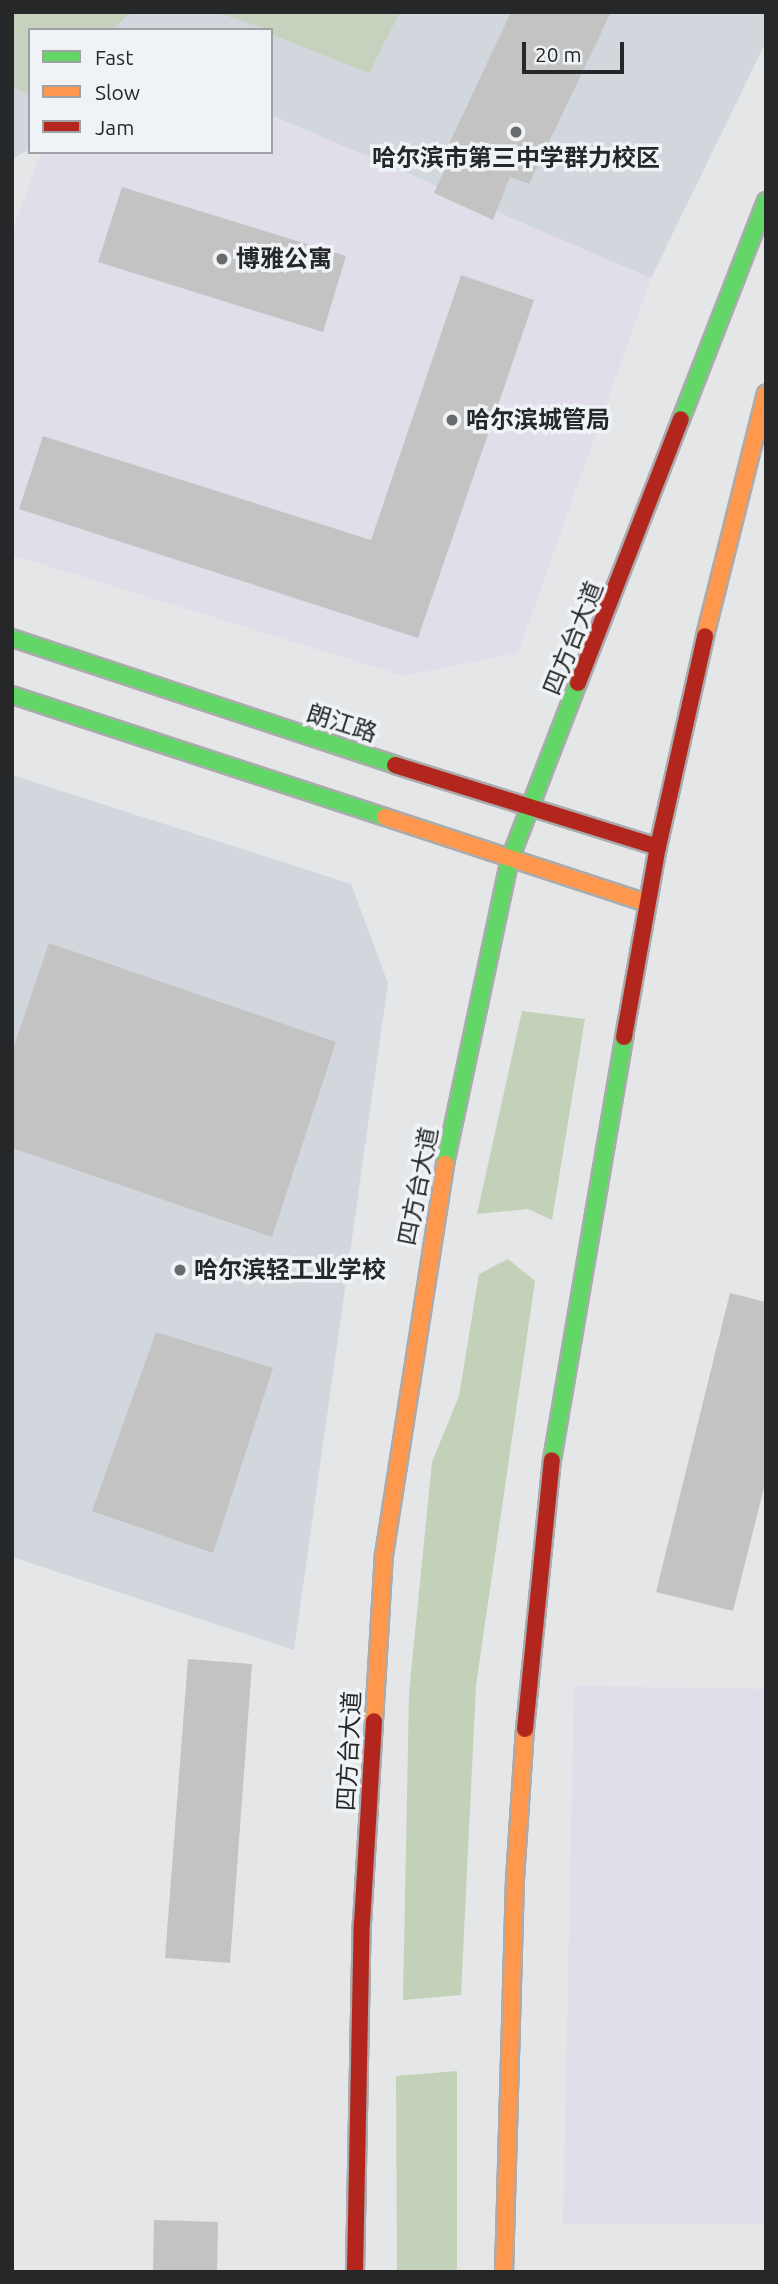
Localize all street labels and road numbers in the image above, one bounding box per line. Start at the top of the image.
street label: 四方台大道 [537,577,609,699]
street label: 朗江路 [303,698,381,748]
street label: 四方台大道 [392,1124,444,1248]
street label: 四方台大道 [331,1690,367,1812]

